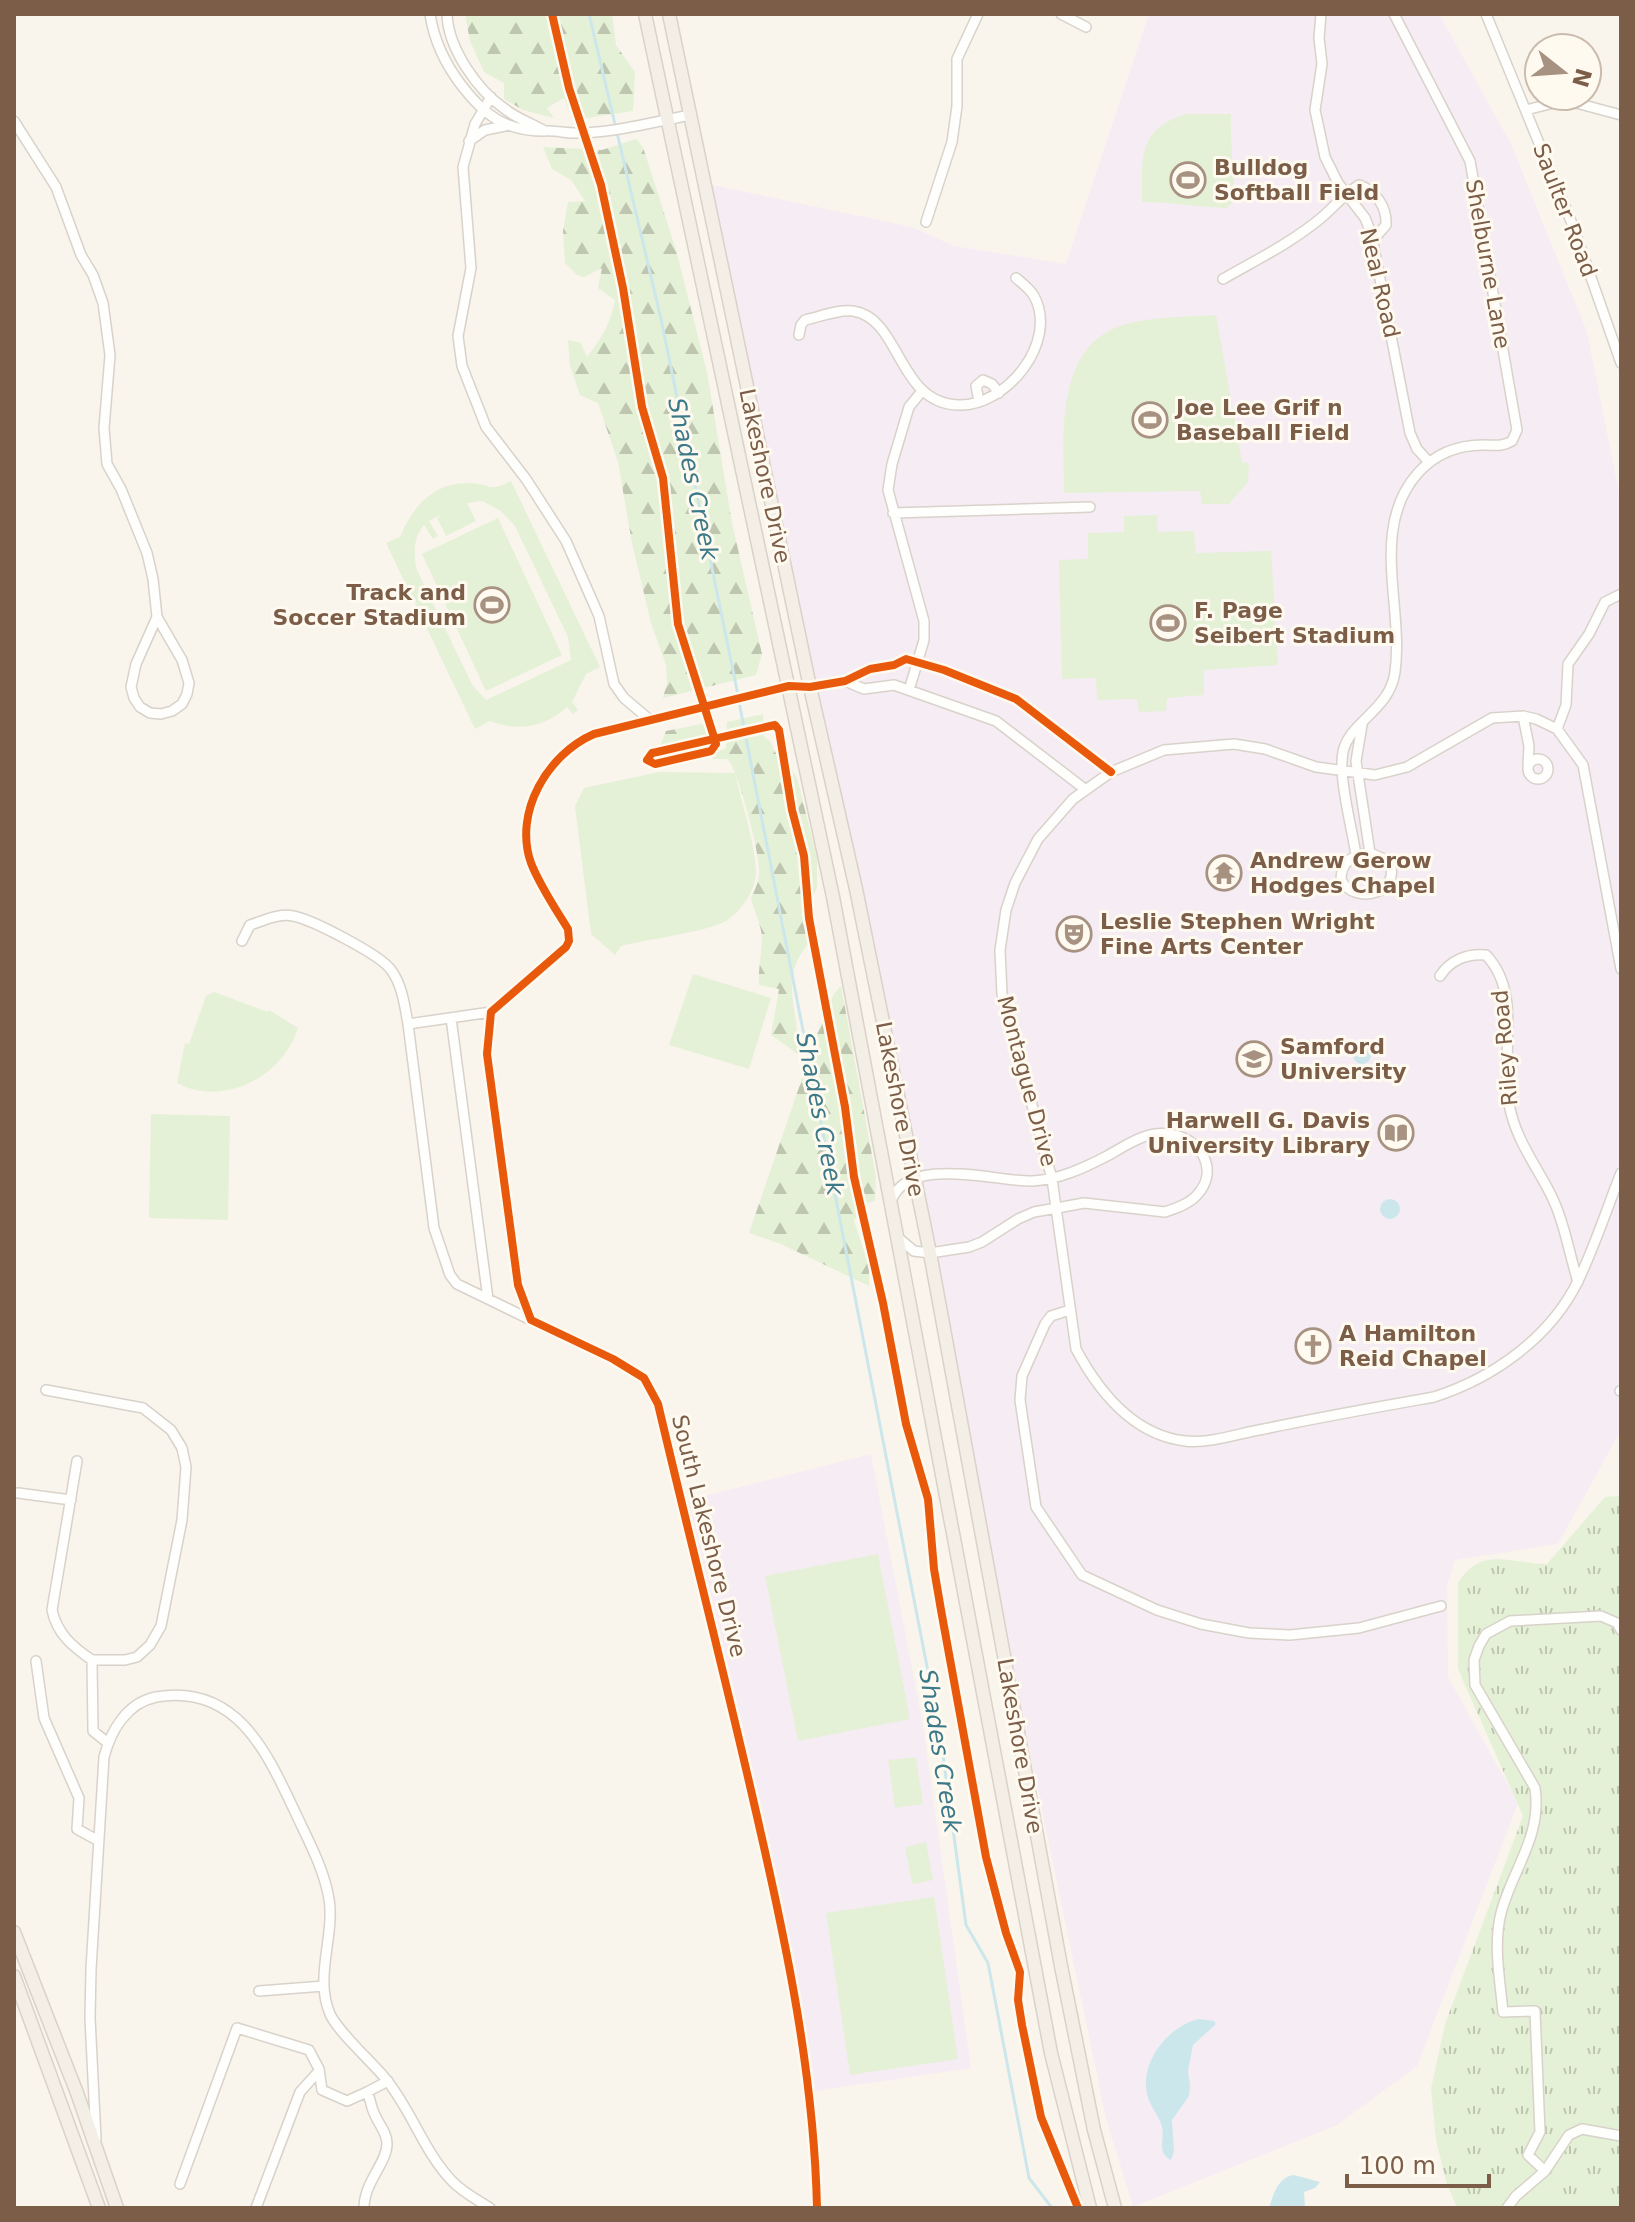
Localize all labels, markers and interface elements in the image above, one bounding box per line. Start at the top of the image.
north arrow [1523,32,1603,112]
text: N [1567,65,1596,90]
street label: Saulter Road [1528,140,1602,280]
place label: Bulldog Softball Field [1214,155,1379,205]
sports icon: Bulldog Softball Field [1169,161,1207,199]
street label: Shelburne Lane [1461,177,1515,351]
street label: Neal Road [1355,226,1405,340]
street label: Lakeshore Drive [734,386,796,566]
water label: Shades Creek [662,395,724,564]
place label: Joe Lee Grif n Baseball Field [1174,395,1350,445]
sports icon: Joe Lee Grif n Baseball Field [1131,401,1169,439]
place label: Track and Soccer Stadium [272,580,466,630]
sports icon: Track and Soccer Stadium [473,586,511,624]
place label: F. Page Seibert Stadium [1194,598,1395,648]
sports icon: F. Page Seibert Stadium [1149,604,1187,642]
place label: Andrew Gerow Hodges Chapel [1250,848,1436,898]
temple icon: Andrew Gerow Hodges Chapel [1205,854,1243,892]
place label: Leslie Stephen Wright Fine Arts Center [1100,909,1375,959]
theatre icon: Leslie Stephen Wright Fine Arts Center [1055,915,1093,953]
street label: Riley Road [1487,989,1523,1107]
street label: Montague Drive [992,993,1062,1169]
street label: Lakeshore Drive [871,1019,929,1199]
water label: Shades Creek [790,1030,850,1199]
place label: Samford University [1280,1034,1407,1084]
school or university icon: Samford University [1235,1040,1273,1078]
place label: Harwell G. Davis University Library [1147,1108,1370,1158]
library icon: Harwell G. Davis University Library [1377,1114,1415,1152]
place label: A Hamilton Reid Chapel [1339,1321,1487,1371]
church icon: A Hamilton Reid Chapel [1294,1327,1332,1365]
street label: South Lakeshore Drive [667,1412,751,1660]
street label: Lakeshore Drive [992,1656,1048,1836]
water label: Shades Creek [913,1667,967,1836]
scale bar [1347,2138,1489,2188]
text: 100 m [1359,2152,1436,2180]

